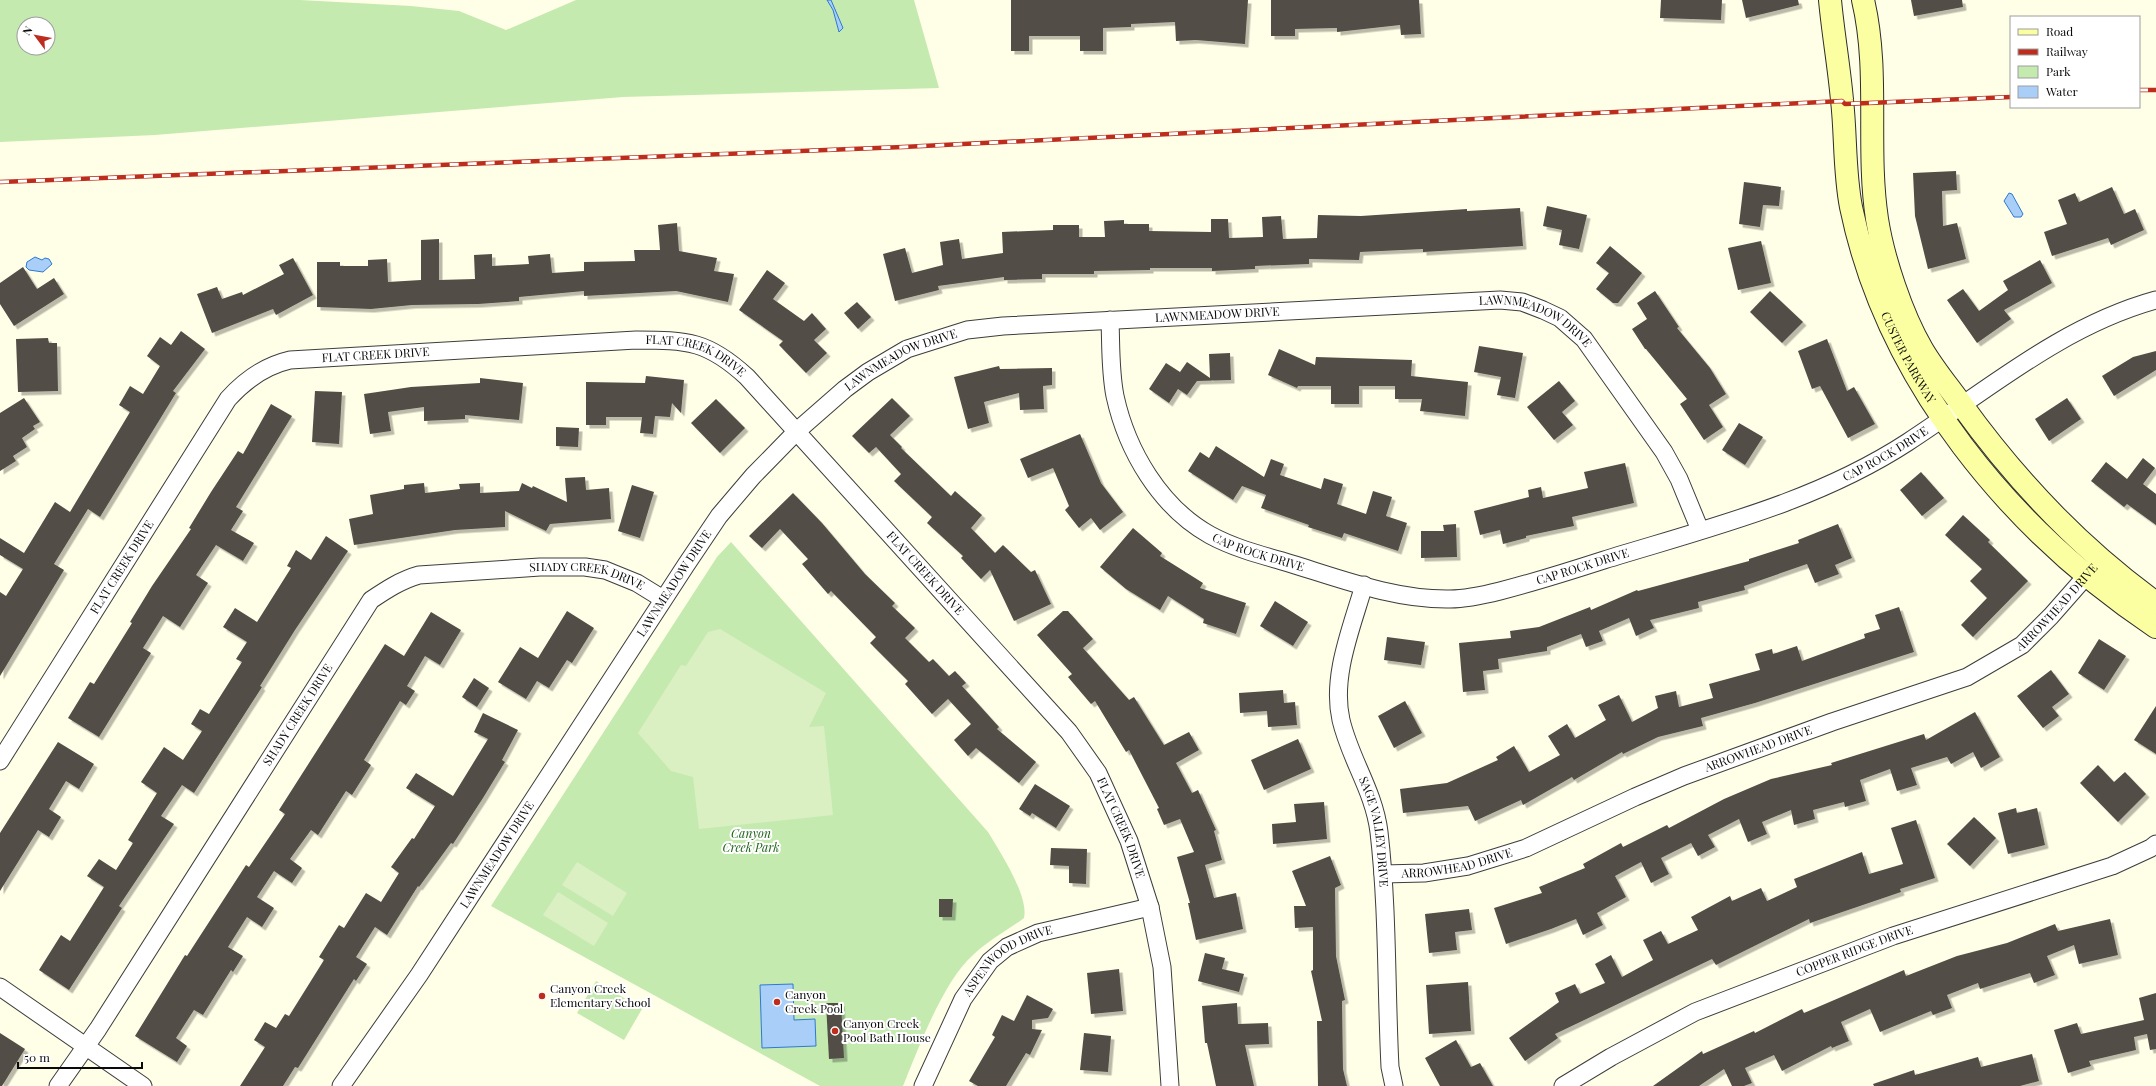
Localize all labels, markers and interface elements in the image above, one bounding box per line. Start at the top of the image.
north arrow [16,16,56,56]
legend [2010,16,2140,108]
text: N [19,23,36,38]
text: Road [2046,23,2073,39]
text: Railway [2046,43,2088,59]
text: Park [2046,63,2071,79]
text: Water [2045,83,2079,99]
street label: LAWNMEADOW DRIVE [1478,291,1596,350]
street label: LAWNMEADOW DRIVE [1155,303,1280,325]
street label: CUSTER PARKWAY [1878,309,1940,407]
street label: LAWNMEADOW DRIVE [841,325,959,394]
street label: FLAT CREEK DRIVE [645,331,750,379]
street label: FLAT CREEK DRIVE [321,343,430,365]
street label: CAP ROCK DRIVE [1840,422,1931,484]
street label: FLAT CREEK DRIVE [86,517,157,617]
street label: LAWNMEADOW DRIVE [632,526,714,639]
street label: FLAT CREEK DRIVE [884,527,968,618]
street label: CAP ROCK DRIVE [1210,529,1307,574]
street label: CAP ROCK DRIVE [1534,544,1631,588]
street label: SHADY CREEK DRIVE [529,558,648,593]
street label: ARROWHEAD DRIVE [2012,560,2101,654]
street label: SHADY CREEK DRIVE [259,660,335,768]
street label: ARROWHEAD DRIVE [1701,721,1814,775]
street label: FLAT CREEK DRIVE [1094,774,1149,880]
street label: SAGE VALLEY DRIVE [1356,774,1393,888]
street label: LAWNMEADOW DRIVE [456,798,537,911]
park label: Canyon Creek Park [723,825,779,855]
street label: ARROWHEAD DRIVE [1400,844,1514,881]
street label: ASPENWOOD DRIVE [958,921,1054,1000]
street label: COPPER RIDGE DRIVE [1793,921,1915,980]
place label: Canyon Creek Elementary School [550,980,651,1010]
place label: Canyon Creek Pool [785,986,844,1016]
marker: Canyon Creek Elementary School [537,991,547,1001]
marker: Canyon Creek Pool [772,997,782,1007]
place label: Canyon Creek Pool Bath House [843,1015,931,1045]
marker: Canyon Creek Pool Bath House [830,1026,840,1036]
scale bar [18,1044,142,1070]
text: 50 m [24,1049,50,1065]

